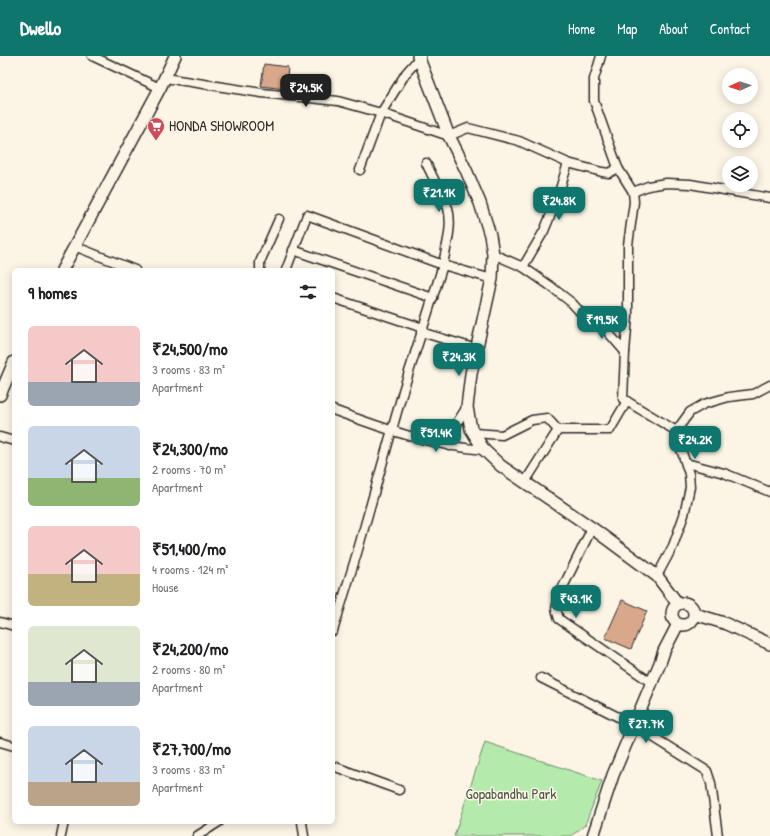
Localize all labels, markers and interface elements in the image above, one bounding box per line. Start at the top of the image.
text: Dwello [20,15,61,41]
text: Home [568,19,595,38]
text: Map [617,19,637,38]
text: About [659,19,688,38]
text: Contact [710,19,750,38]
north arrow [722,68,758,104]
map controls [722,68,758,192]
pin: ₹24.5K [273,74,339,108]
text: ₹24.5K [289,78,323,96]
button: locate [722,112,758,148]
place label: HONDA SHOWROOM [169,115,274,136]
supermarket icon: HONDA SHOWROOM [146,116,166,141]
button: layers [722,156,758,192]
pin: ₹21.1K [406,179,472,213]
text: ₹21.1K [423,183,455,201]
pin: ₹24.8K [526,187,592,221]
text: ₹24.8K [542,191,576,209]
text: 9 homes [28,281,77,304]
icon: filters [297,281,319,303]
pin: ₹19.5K [569,306,635,340]
text: ₹19.5K [586,310,618,328]
text: ₹24,500/mo [152,337,228,360]
icon: home [60,342,108,390]
pin: ₹24.3K [426,343,492,377]
text: ₹24.3K [442,347,476,365]
text: 3 rooms · 83 m² [152,360,225,378]
text: Apartment [152,378,203,396]
pin: ₹51.4K [403,419,469,453]
text: ₹51.4K [420,423,452,441]
pin: ₹24.2K [662,426,728,460]
text: ₹24.2K [678,430,712,448]
text: ₹24,300/mo [152,437,228,460]
icon: home [60,442,108,490]
text: 2 rooms · 70 m² [152,460,226,478]
text: Apartment [152,478,203,496]
text: ₹51,400/mo [152,537,226,560]
icon: home [60,542,108,590]
text: 4 rooms · 124 m² [152,560,228,578]
text: House [152,578,179,596]
pin: ₹43.1K [543,585,609,619]
text: ₹43.1K [560,589,592,607]
text: ₹24,200/mo [152,637,228,660]
icon: home [60,642,108,690]
text: 2 rooms · 80 m² [152,660,225,678]
text: Apartment [152,678,203,696]
pin: ₹27.7K [613,710,679,744]
text: ₹27.7K [628,714,664,732]
text: ₹27,700/mo [152,737,231,760]
icon: home [60,742,108,790]
text: 3 rooms · 83 m² [152,760,225,778]
text: Apartment [152,778,203,796]
park label: Gopabandhu Park [465,783,557,804]

